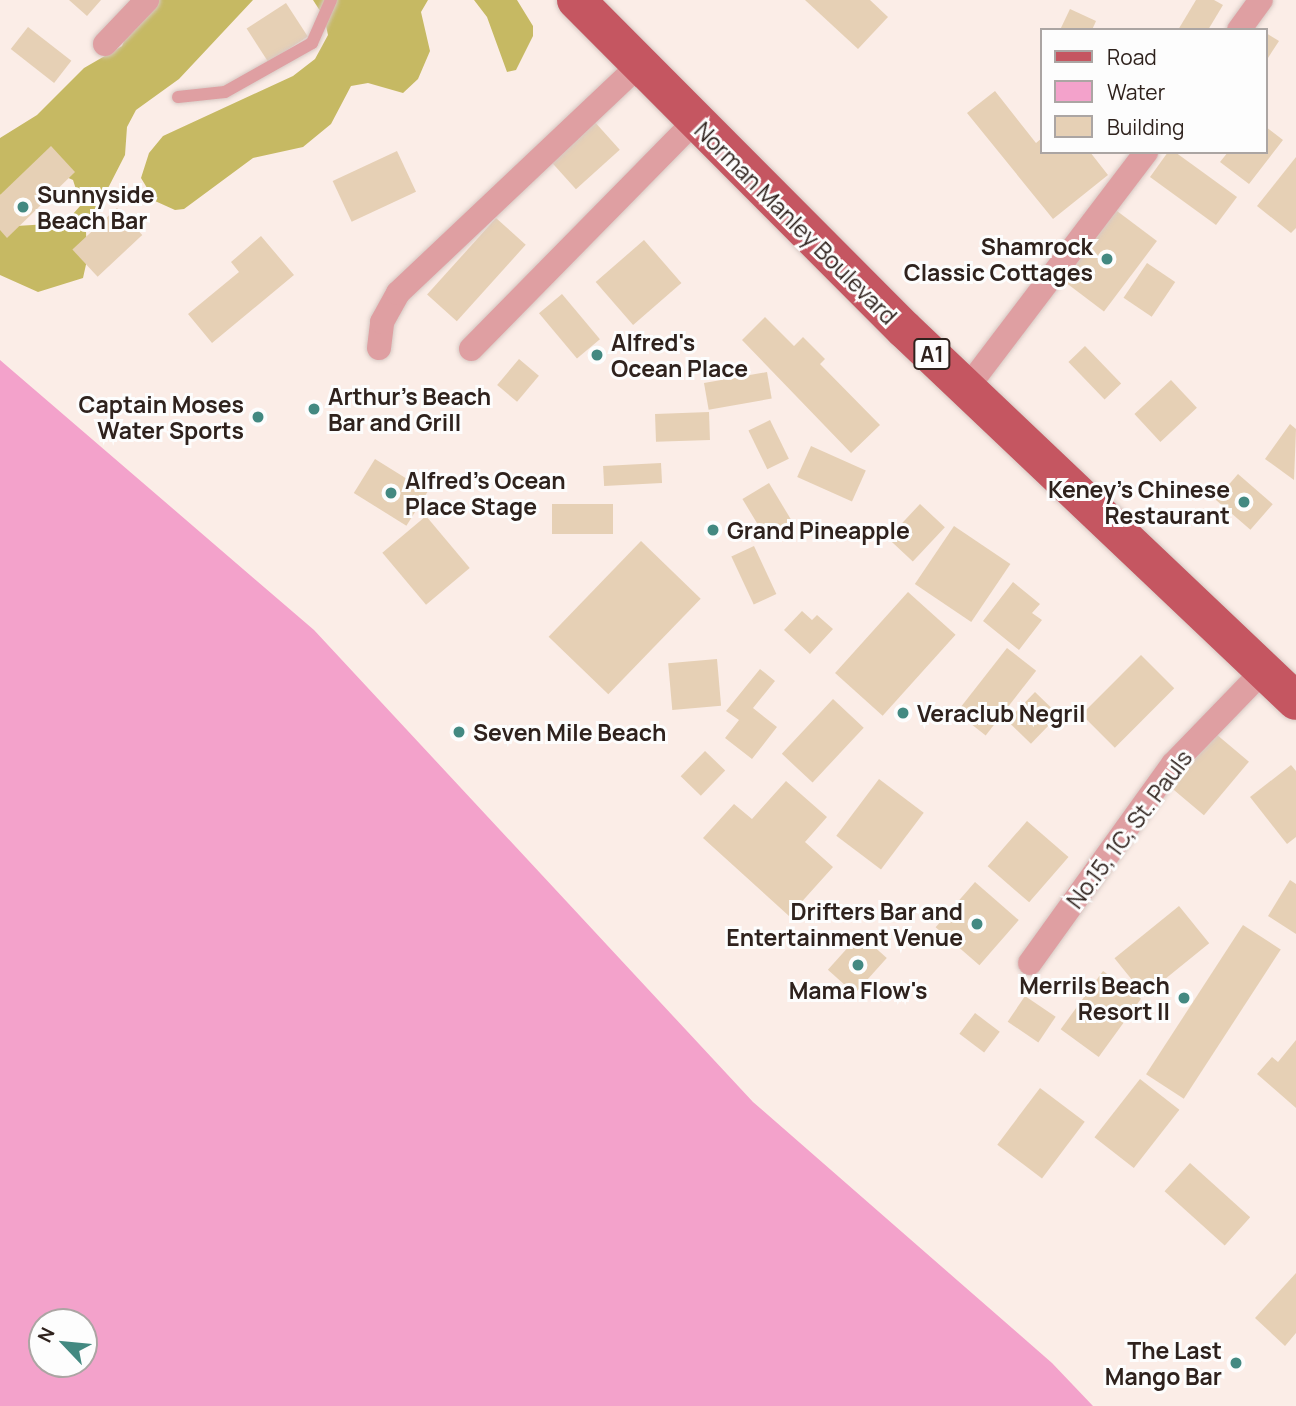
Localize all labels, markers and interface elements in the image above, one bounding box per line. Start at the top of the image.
legend [1040,28,1268,154]
text: Road [1107,43,1157,71]
text: Water [1107,78,1165,106]
text: Building [1107,113,1184,141]
street label: Norman Manley Boulevard [689,116,903,330]
place label: Sunnyside Beach Bar [37,180,155,234]
marker: Sunnyside Beach Bar [15,199,31,215]
place label: Shamrock Classic Cottages [904,232,1093,286]
marker: Shamrock Classic Cottages [1099,251,1115,267]
place label: Alfred's Ocean Place [611,328,748,382]
road number: A1 [913,336,951,372]
marker: Alfred's Ocean Place [589,347,605,363]
place label: Arthur's Beach Bar and Grill [328,382,491,436]
place label: Captain Moses Water Sports [79,390,244,444]
marker: Arthur's Beach Bar and Grill [306,401,322,417]
marker: Captain Moses Water Sports [250,409,266,425]
place label: Alfred's Ocean Place Stage [405,466,565,520]
place label: Keney's Chinese Restaurant [1048,475,1230,529]
marker: Alfred's Ocean Place Stage [383,485,399,501]
marker: Keney's Chinese Restaurant [1236,494,1252,510]
place label: Grand Pineapple [727,516,910,544]
marker: Grand Pineapple [705,522,721,538]
place label: Veraclub Negril [917,699,1085,727]
marker: Veraclub Negril [895,705,911,721]
place label: Seven Mile Beach [473,718,666,746]
marker: Seven Mile Beach [451,724,467,740]
street label: No.15, 1C, St. Pauls [1061,744,1197,914]
place label: Drifters Bar and Entertainment Venue [726,897,963,951]
marker: Drifters Bar and Entertainment Venue [969,916,985,932]
marker: Mama Flow's [850,957,866,973]
place label: Merrils Beach Resort II [1019,971,1170,1025]
place label: Mama Flow's [789,976,927,1004]
marker: Merrils Beach Resort II [1176,990,1192,1006]
north arrow [28,1308,98,1378]
text: N [31,1323,61,1347]
place label: The Last Mango Bar [1105,1336,1222,1390]
marker: The Last Mango Bar [1228,1355,1244,1371]

